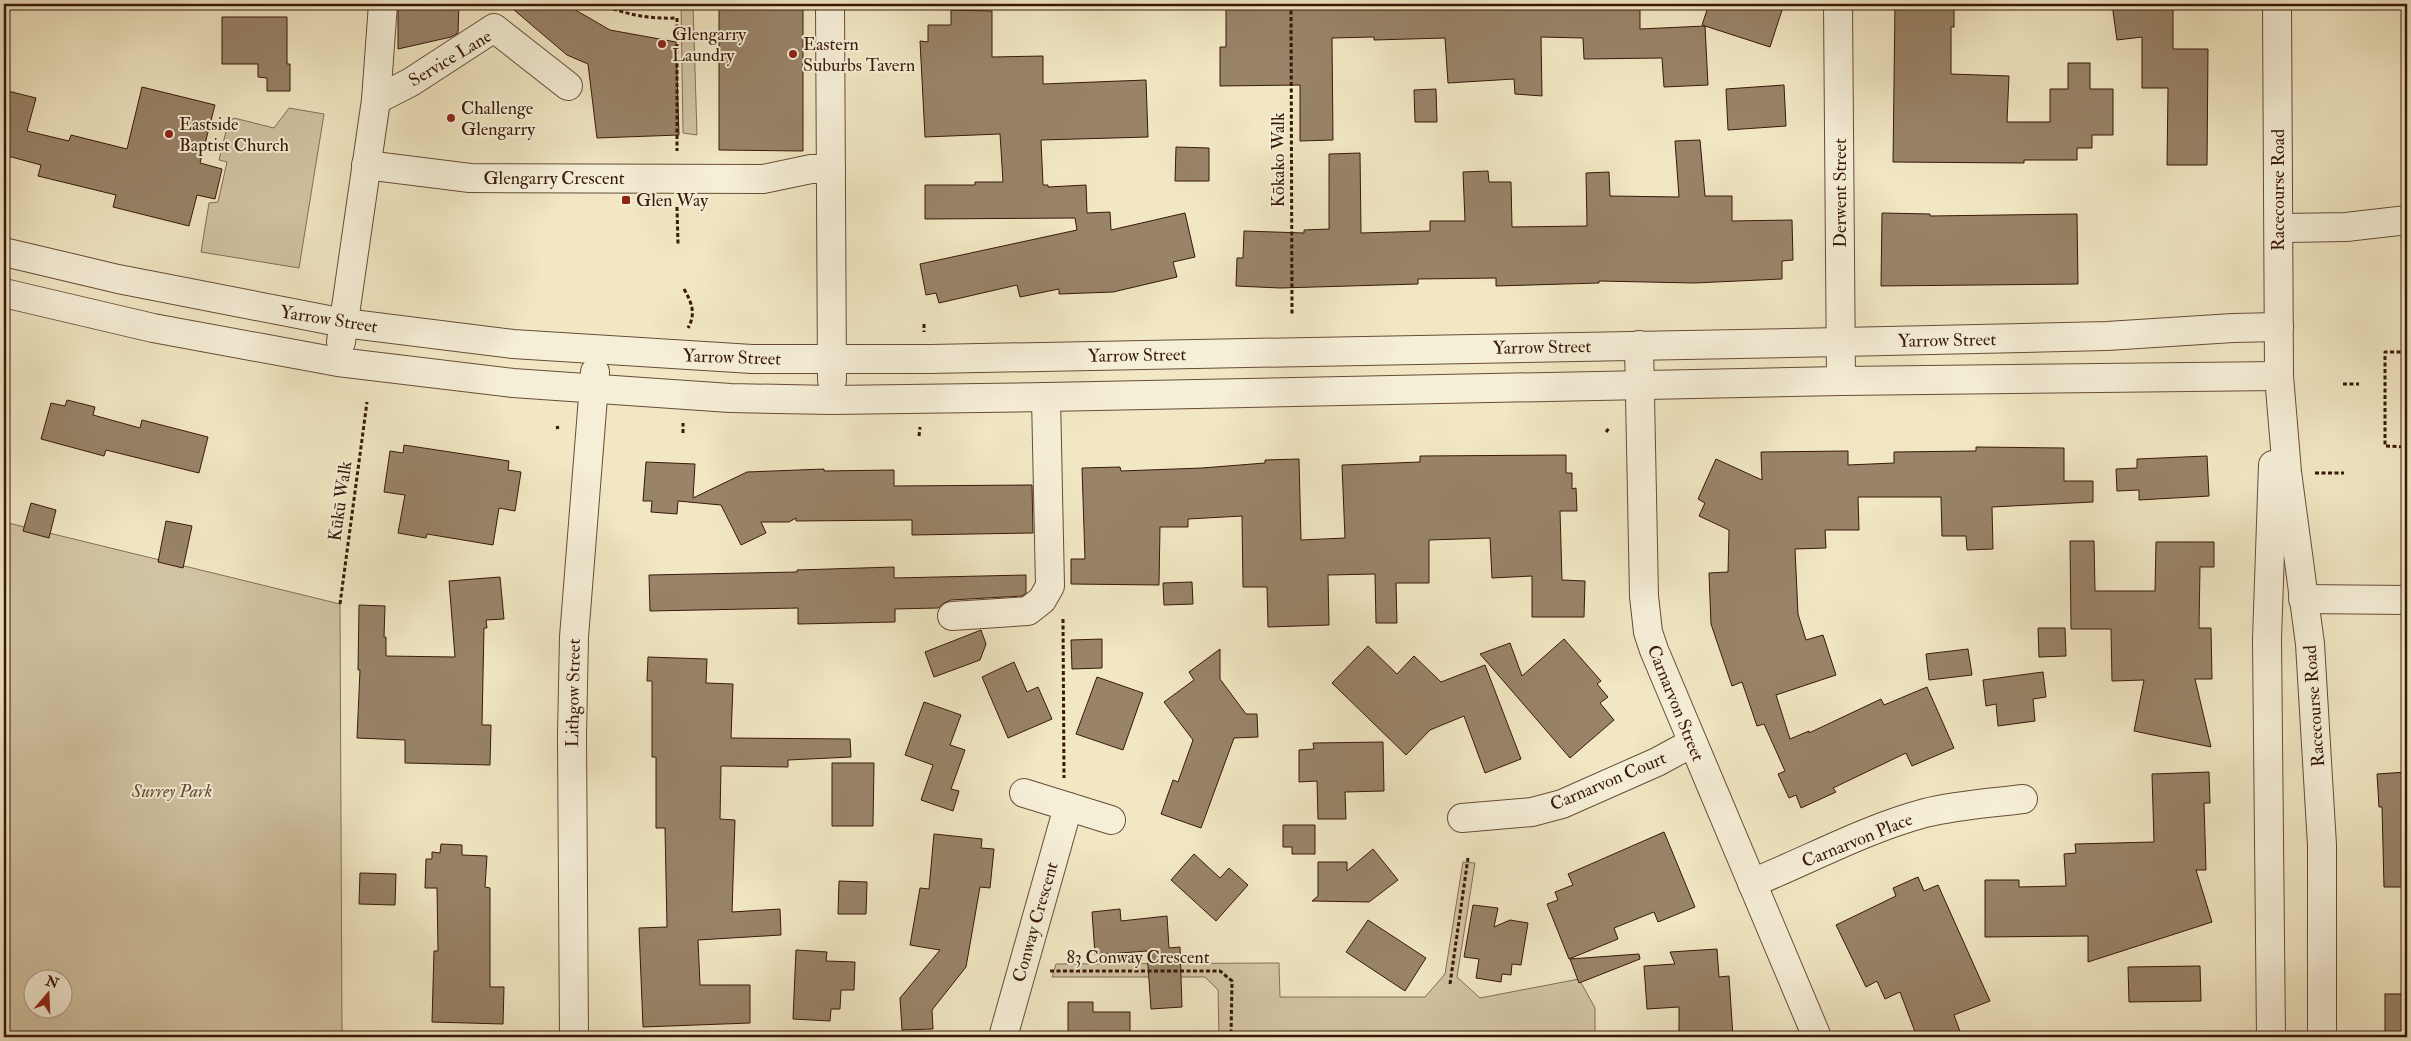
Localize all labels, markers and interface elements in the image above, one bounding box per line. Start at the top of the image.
place label: Glengarry Laundry [672,23,747,67]
street label: Service Lane [405,24,496,92]
place label: Eastern Suburbs Tavern [803,33,915,77]
marker: Glengarry Laundry [656,38,668,50]
marker: Eastern Suburbs Tavern [787,48,799,60]
place label: Challenge Glengarry [461,97,536,141]
marker: Challenge Glengarry [445,112,457,124]
street label: Kōkako Walk [1267,112,1290,208]
place label: Eastside Baptist Church [179,113,289,157]
marker: Eastside Baptist Church [163,128,175,140]
street label: Racecourse Road [2267,129,2290,251]
street label: Derwent Street [1829,138,1852,248]
street label: Glengarry Crescent [483,167,625,190]
place label: Glen Way [636,189,709,212]
marker: Glen Way [620,194,632,206]
street label: Yarrow Street [279,300,379,339]
street label: Yarrow Street [1898,328,1997,353]
street label: Yarrow Street [1493,335,1592,360]
street label: Yarrow Street [1088,343,1187,368]
street label: Yarrow Street [682,344,782,371]
street label: Kūkū Walk [324,459,358,543]
street label: Lithgow Street [561,638,586,748]
street label: Carnarvon Street [1642,642,1709,765]
street label: Racecourse Road [2299,644,2330,768]
street label: Carnarvon Court [1547,747,1670,816]
park label: Surrey Park [131,780,212,803]
street label: Carnarvon Place [1798,808,1916,873]
street label: Conway Crescent [1007,859,1064,985]
street label: 83 Conway Crescent [1066,946,1210,969]
north arrow [22,968,72,1018]
text: N [42,972,61,992]

